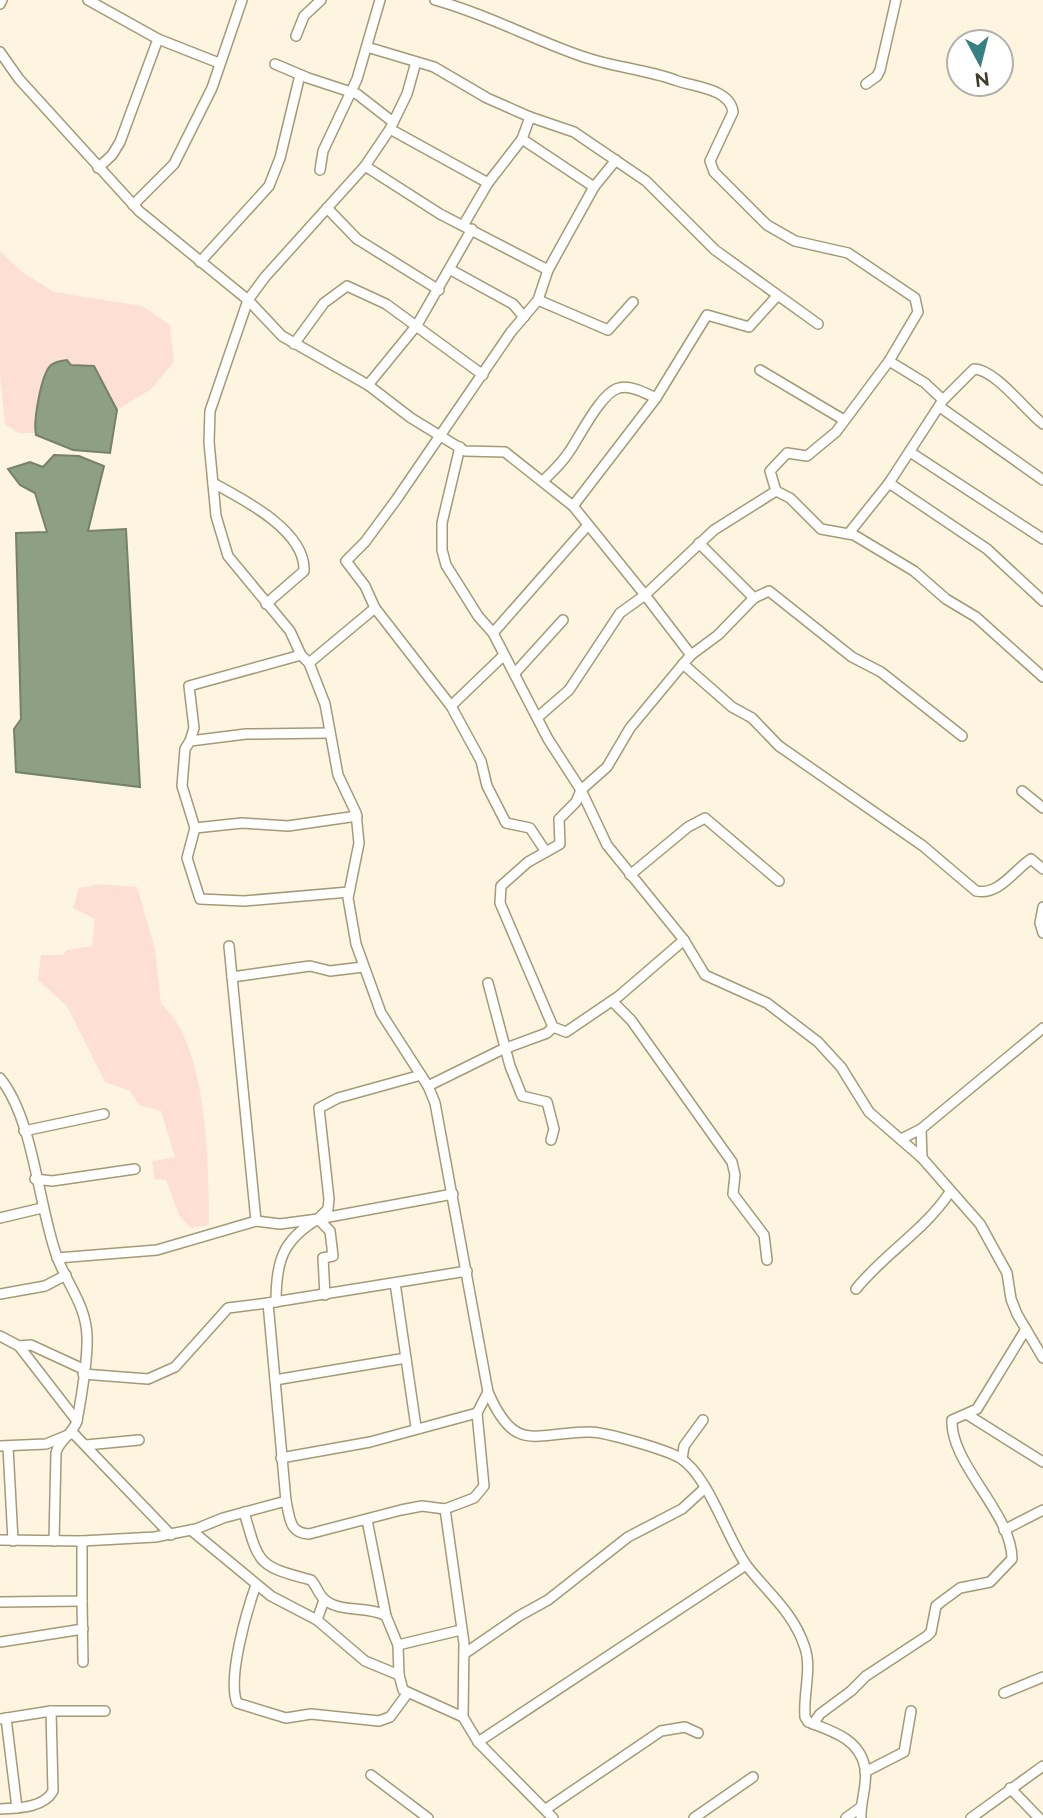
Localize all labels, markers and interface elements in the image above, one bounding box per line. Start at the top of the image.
north arrow [945,28,1015,98]
text: N [974,68,991,92]

